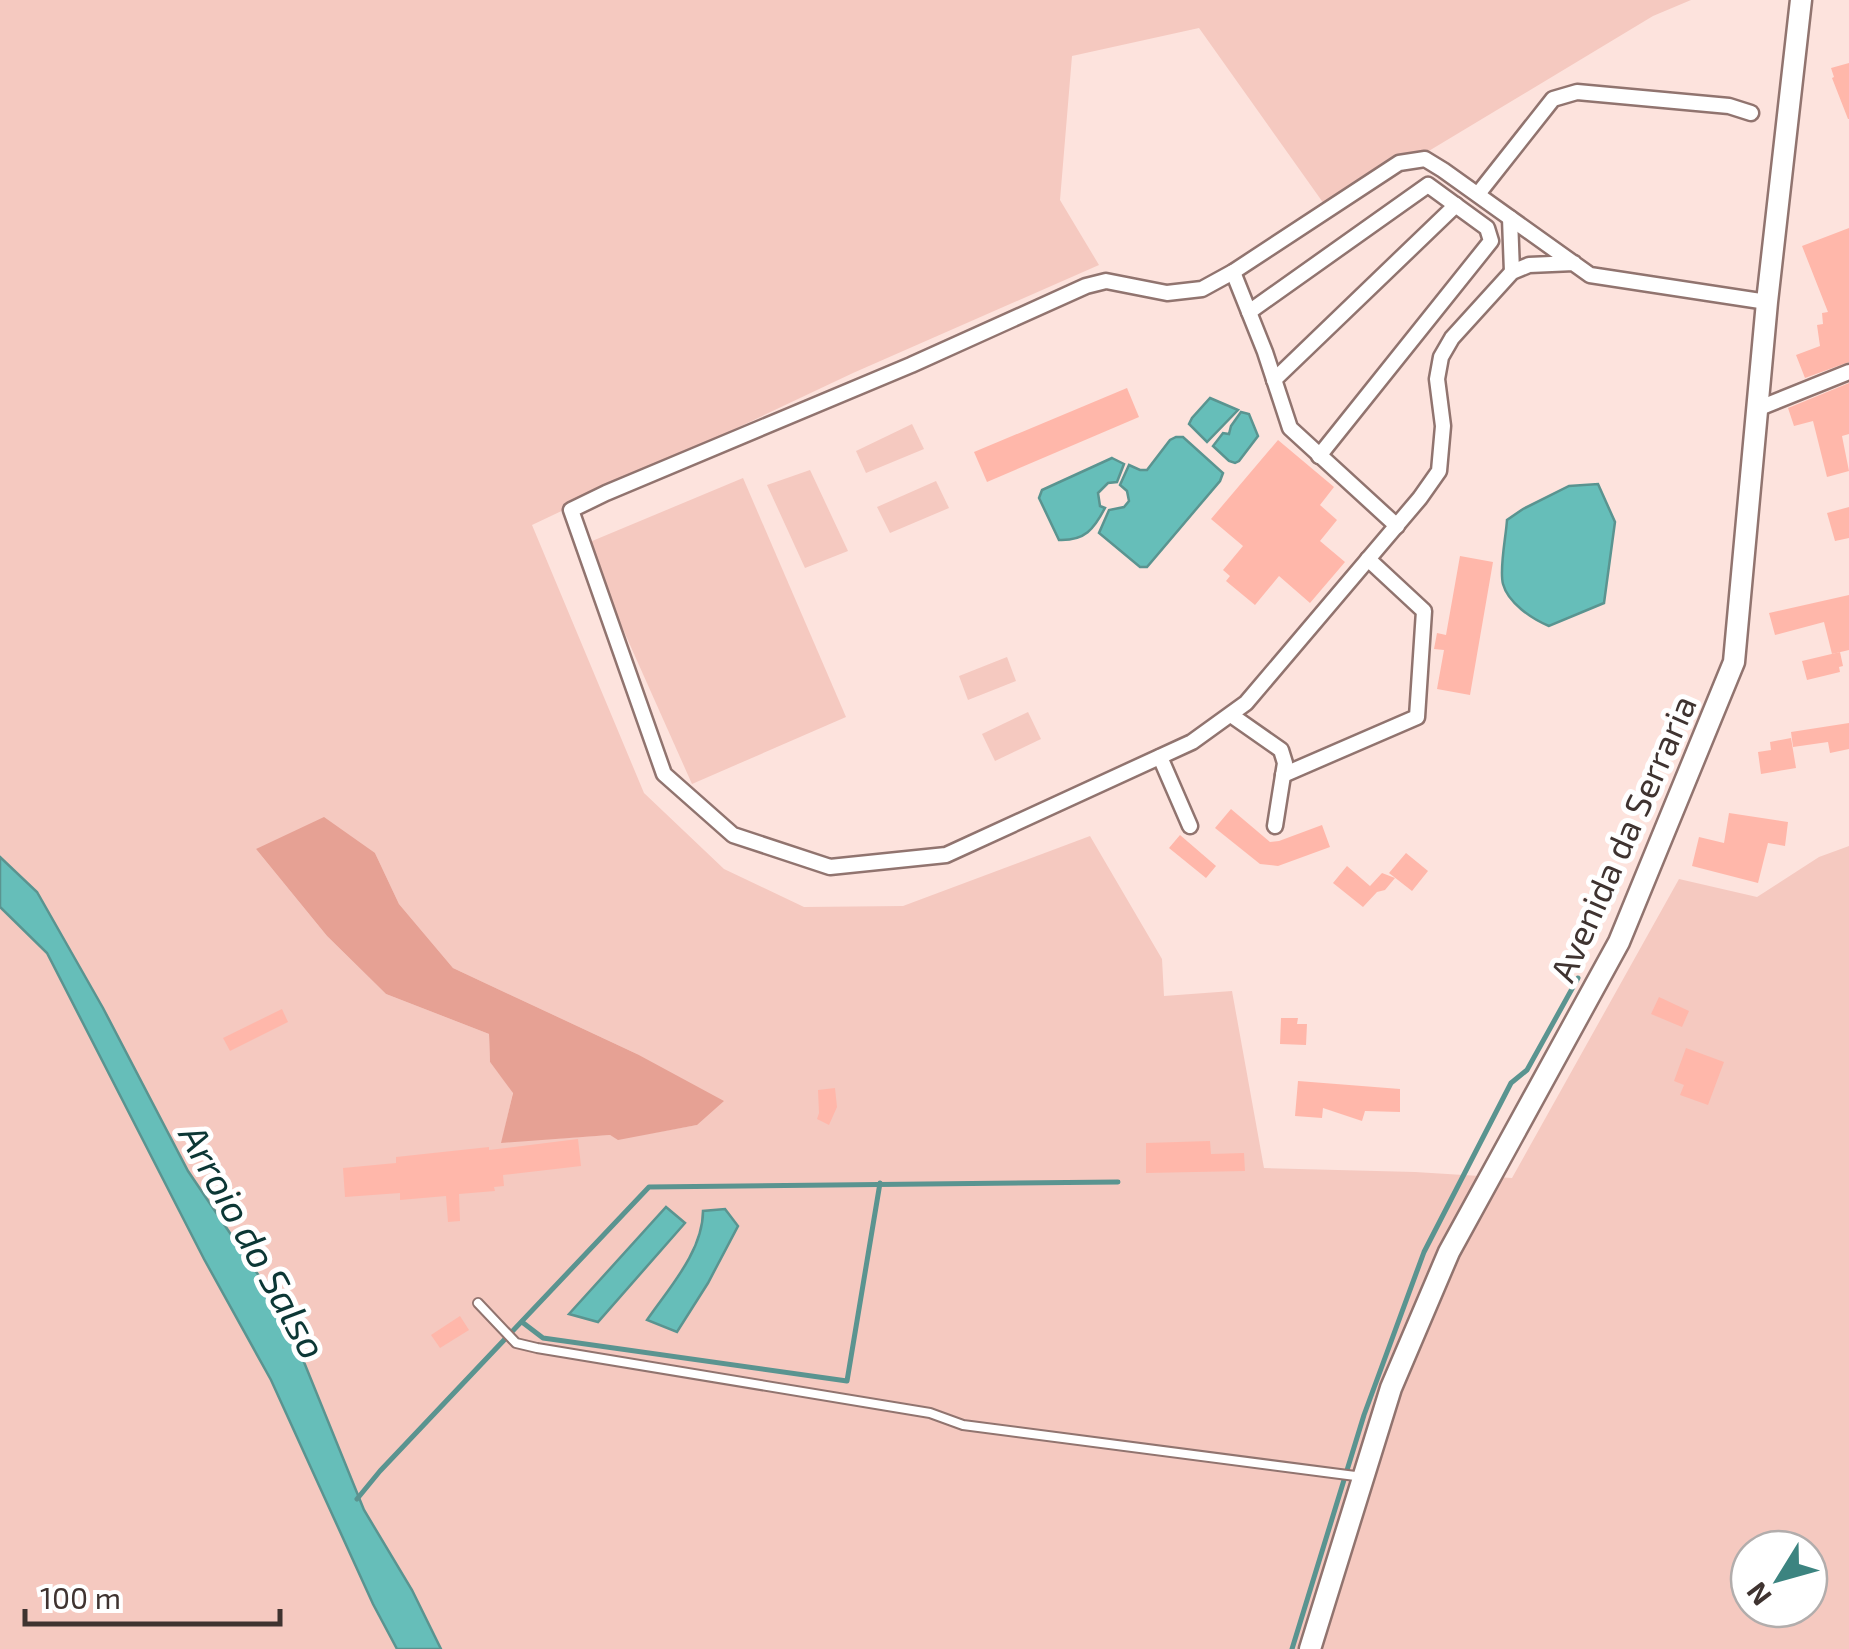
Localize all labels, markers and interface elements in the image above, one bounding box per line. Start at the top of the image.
street label: Avenida da Serraria [1540,688,1704,988]
water label: Arroio do Salso [170,1114,337,1366]
north arrow [1729,1529,1829,1629]
scale bar [25,1564,280,1626]
text: N [1739,1576,1778,1613]
text: 100 m [40,1579,121,1615]

